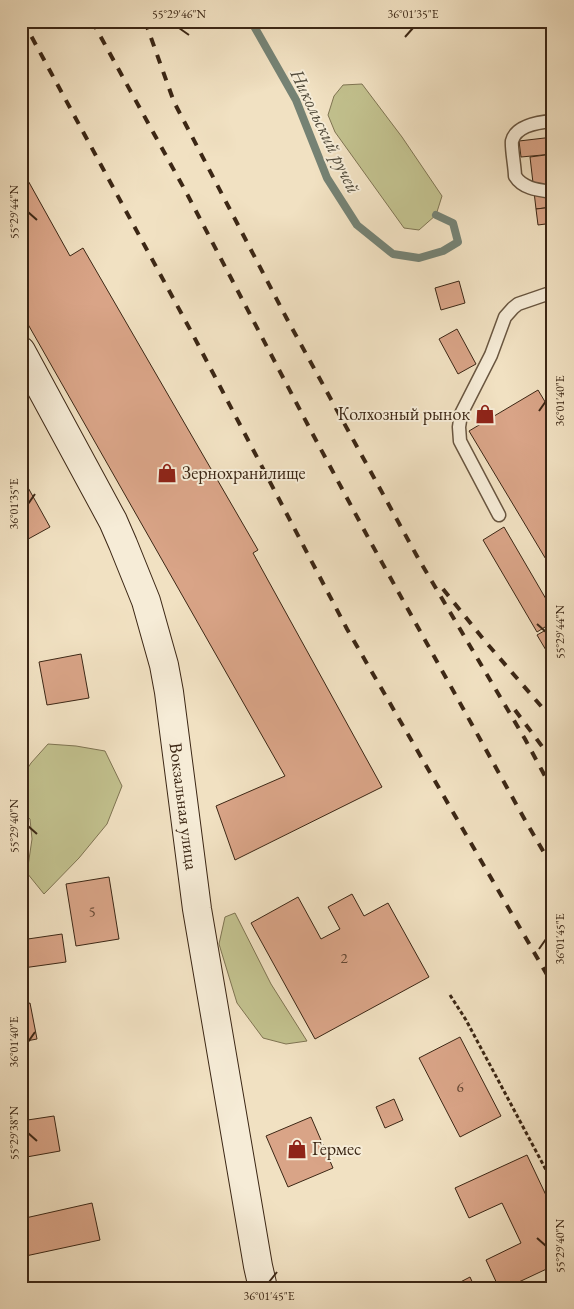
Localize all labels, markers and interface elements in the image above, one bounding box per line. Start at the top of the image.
text: 55°29'46"N [152,6,206,22]
text: 36°01'35"E [387,6,439,22]
water label: Никольский ручей [284,64,367,198]
text: 55°29'44"N [6,185,22,239]
text: 36°01'40"E [552,375,568,427]
place label: Колхозный рынок [338,402,470,425]
shop icon: Колхозный рынок [474,403,496,425]
place label: Зернохранилище [182,461,306,484]
shop icon: Зернохранилище [156,462,178,484]
text: 36°01'35"E [6,478,22,530]
text: 55°29'44"N [552,605,568,659]
street label: Вокзальная улица [165,741,204,872]
text: 55°29'40"N [6,799,22,853]
house number: 5 [88,902,96,921]
text: 36°01'45"E [552,913,568,965]
house number: 2 [340,948,348,967]
text: 36°01'40"E [6,1016,22,1068]
house number: 6 [456,1077,464,1096]
text: 55°29'38"N [6,1106,22,1160]
place label: Гермес [312,1137,361,1160]
shop icon: Гермес [286,1138,308,1160]
text: 55°29'40"N [552,1219,568,1273]
text: 36°01'45"E [243,1288,295,1304]

